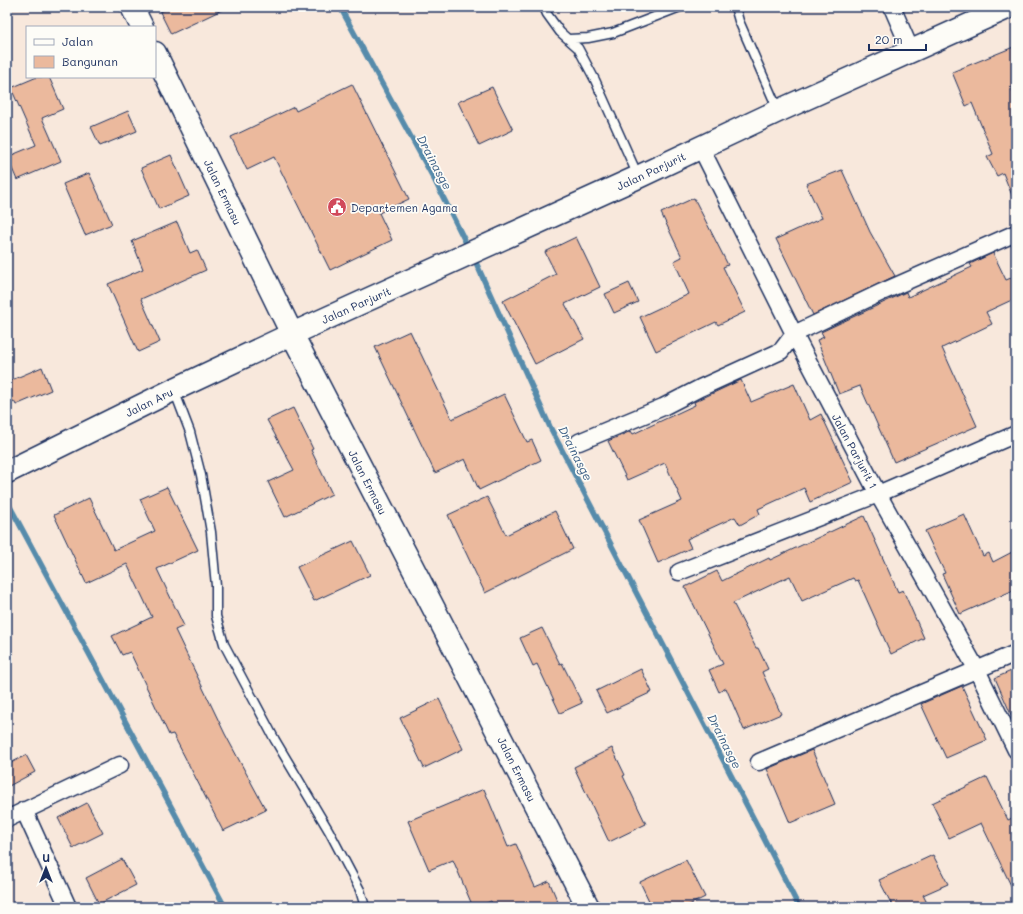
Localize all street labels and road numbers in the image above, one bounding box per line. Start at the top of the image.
street label: Jalan Parjurit [614,148,688,194]
street label: Jalan Ermasu [201,157,245,227]
street label: Jalan Parjurit [319,283,393,327]
street label: Jalan Aru [123,384,175,420]
street label: Jalan Parjurit 1 [829,411,881,491]
street label: Jalan Ermasu [345,447,391,517]
street label: Jalan Ermasu [494,734,540,804]

